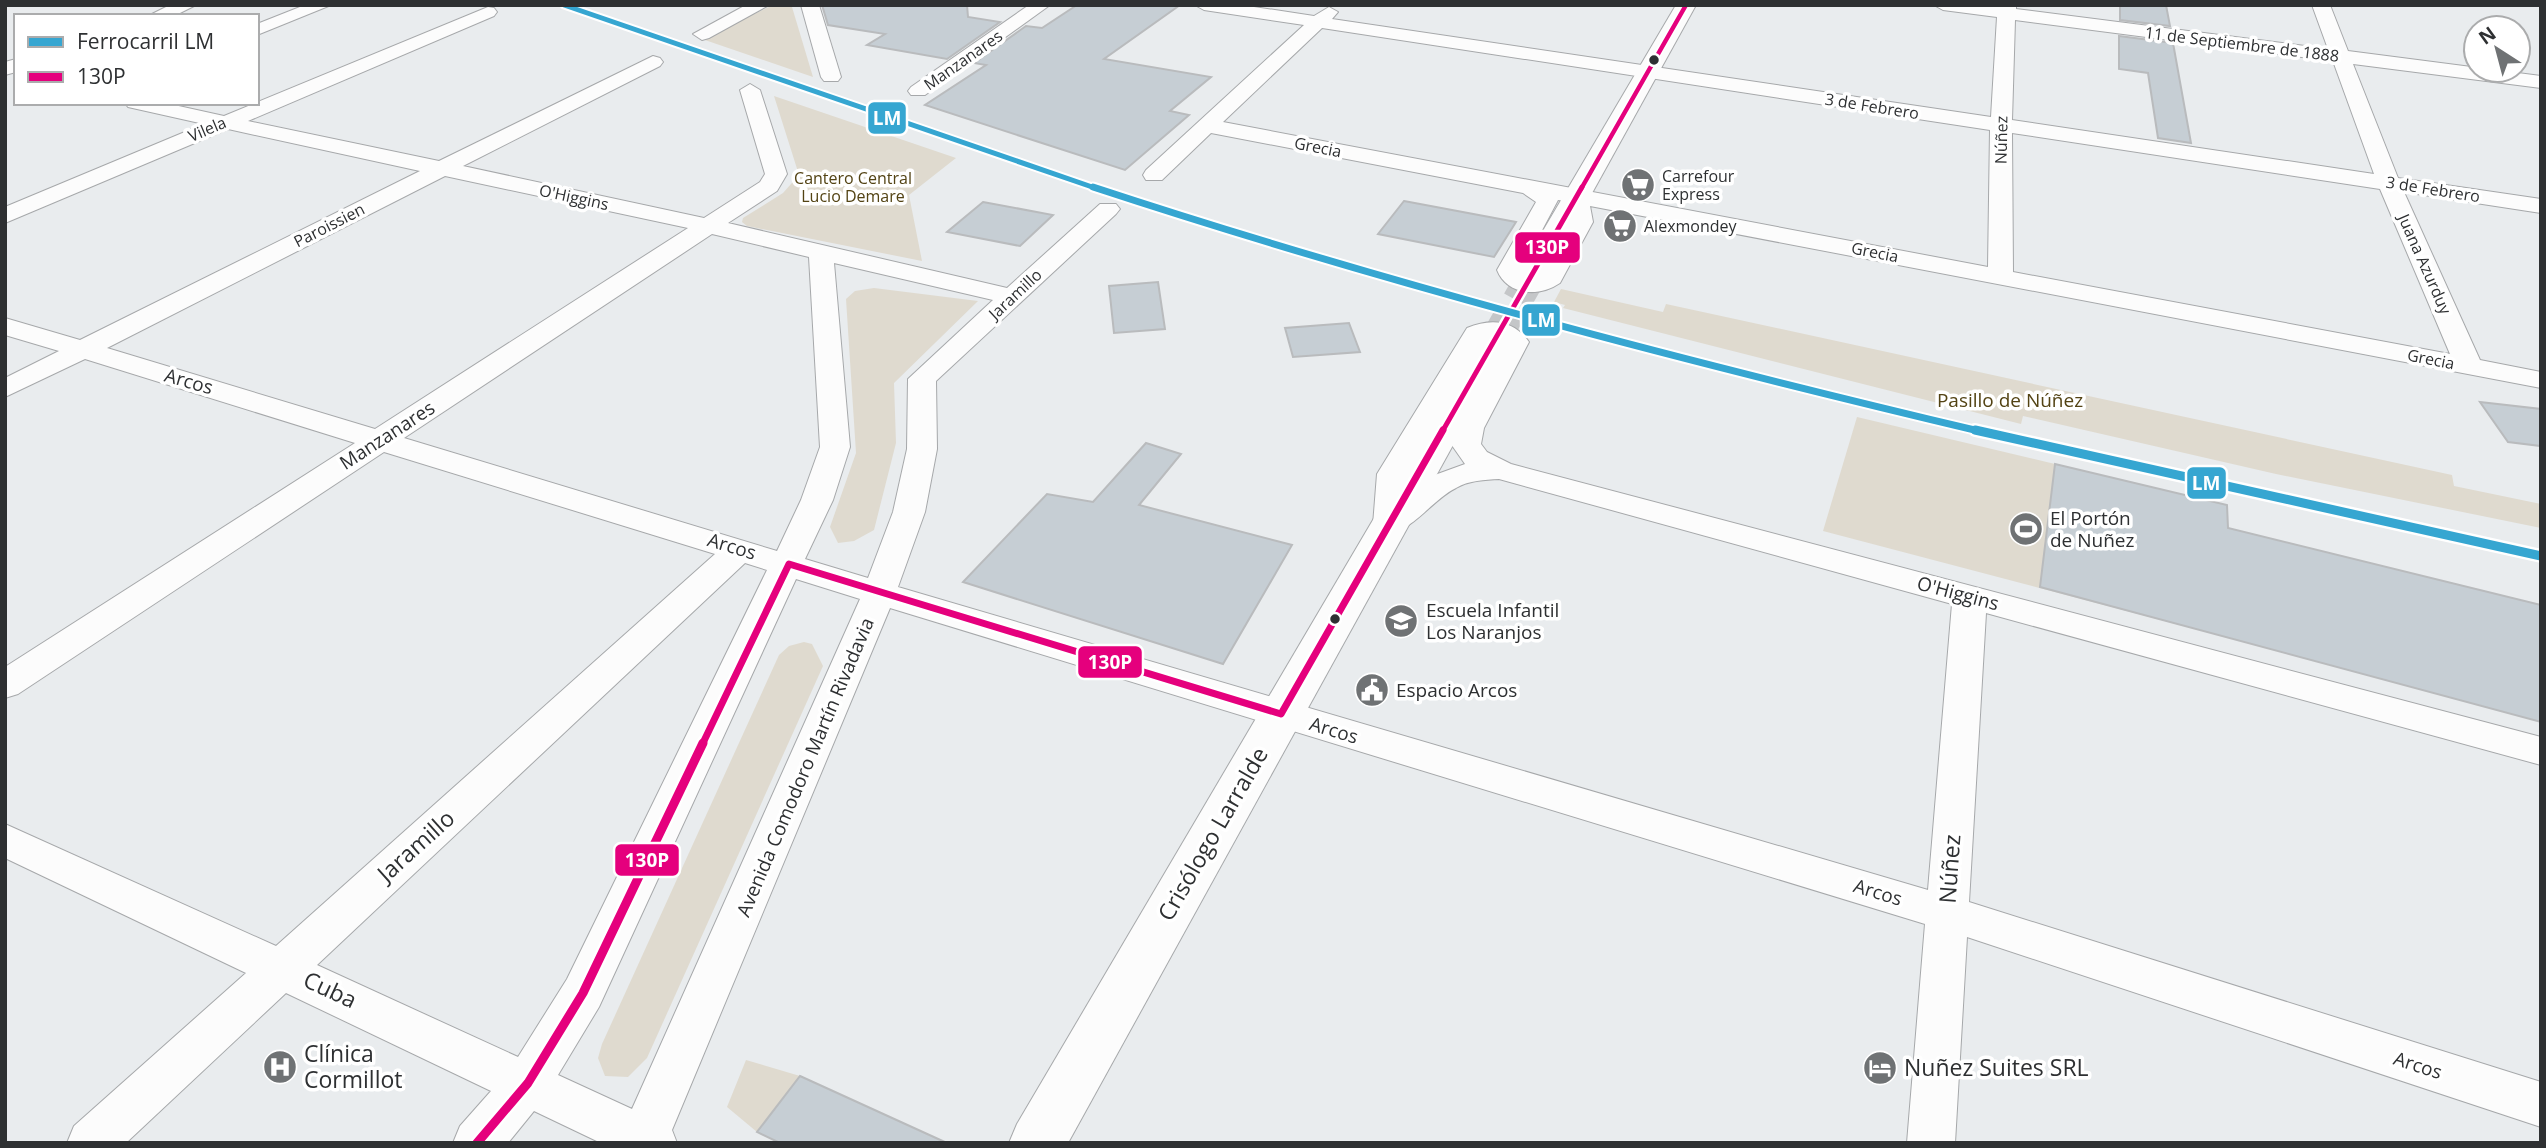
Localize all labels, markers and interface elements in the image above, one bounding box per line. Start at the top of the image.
legend [14,14,259,105]
north arrow [2462,14,2532,84]
text: N [2473,20,2501,50]
street label: 11 de Septiembre de 1888 [2144,21,2340,67]
street label: Manzanares [919,25,1007,95]
text: Ferrocarril LM [77,27,214,55]
unlabelled marker [1647,53,1661,67]
text: 130P [77,62,126,90]
street label: 3 de Febrero [1823,88,1921,124]
line badge: LM [867,101,907,135]
text: LM [873,105,901,131]
street label: Vilela [185,111,229,147]
street label: Núñez [1990,116,2012,164]
street label: Grecia [1292,132,1344,162]
place label: Carrefour Express [1662,165,1735,205]
supermarket icon: Carrefour Express [1619,166,1657,204]
park label: Cantero Central Lucio Demare [794,167,912,207]
street label: 3 de Febrero [2384,171,2482,207]
street label: O'Higgins [537,179,611,215]
street label: Paroissien [290,198,368,252]
supermarket icon: Alexmondey [1601,207,1639,245]
street label: Juana Azurduy [2392,209,2457,318]
place label: Alexmondey [1644,215,1738,237]
line badge: 130P [1514,231,1581,264]
text: 130P [1525,234,1569,260]
street label: Grecia [1849,237,1901,267]
street label: Jaramillo [982,264,1046,326]
line badge: LM [1521,303,1561,337]
text: LM [1527,307,1555,333]
street label: Grecia [2405,344,2457,374]
street label: Arcos [162,362,216,400]
park label: Pasillo de Núñez [1937,387,2083,413]
street label: Manzanares [334,395,440,475]
line badge: LM [2186,466,2227,500]
text: LM [2192,470,2220,496]
place label: El Portón de Nuñez [2050,505,2135,553]
sports icon: El Portón de Nuñez [2007,510,2045,548]
street label: Arcos [705,526,759,566]
street label: O'Higgins [1914,570,2002,616]
place label: Escuela Infantil Los Naranjos [1426,597,1559,645]
school or university icon: Escuela Infantil Los Naranjos [1382,602,1420,640]
unlabelled marker [1328,612,1342,626]
street label: Avenida Comodoro Martín Rivadavia [730,613,880,921]
line badge: 130P [1077,645,1143,679]
text: 130P [1088,649,1132,675]
public building icon: Espacio Arcos [1353,671,1391,709]
place label: Espacio Arcos [1396,677,1517,703]
street label: Arcos [1307,710,1361,750]
street label: Crisólogo Larralde [1149,741,1275,926]
street label: Jaramillo [368,802,461,890]
street label: Núñez [1931,833,1967,905]
line badge: 130P [614,843,680,877]
text: 130P [625,847,669,873]
street label: Arcos [1851,872,1905,912]
street label: Cuba [299,963,362,1015]
place label: Clínica Cormillot [304,1037,402,1095]
street label: Arcos [2391,1045,2445,1085]
hospital icon: Clínica Cormillot [261,1048,299,1086]
hotel icon: Nuñez Suites SRL [1861,1049,1899,1087]
place label: Nuñez Suites SRL [1904,1051,2089,1083]

